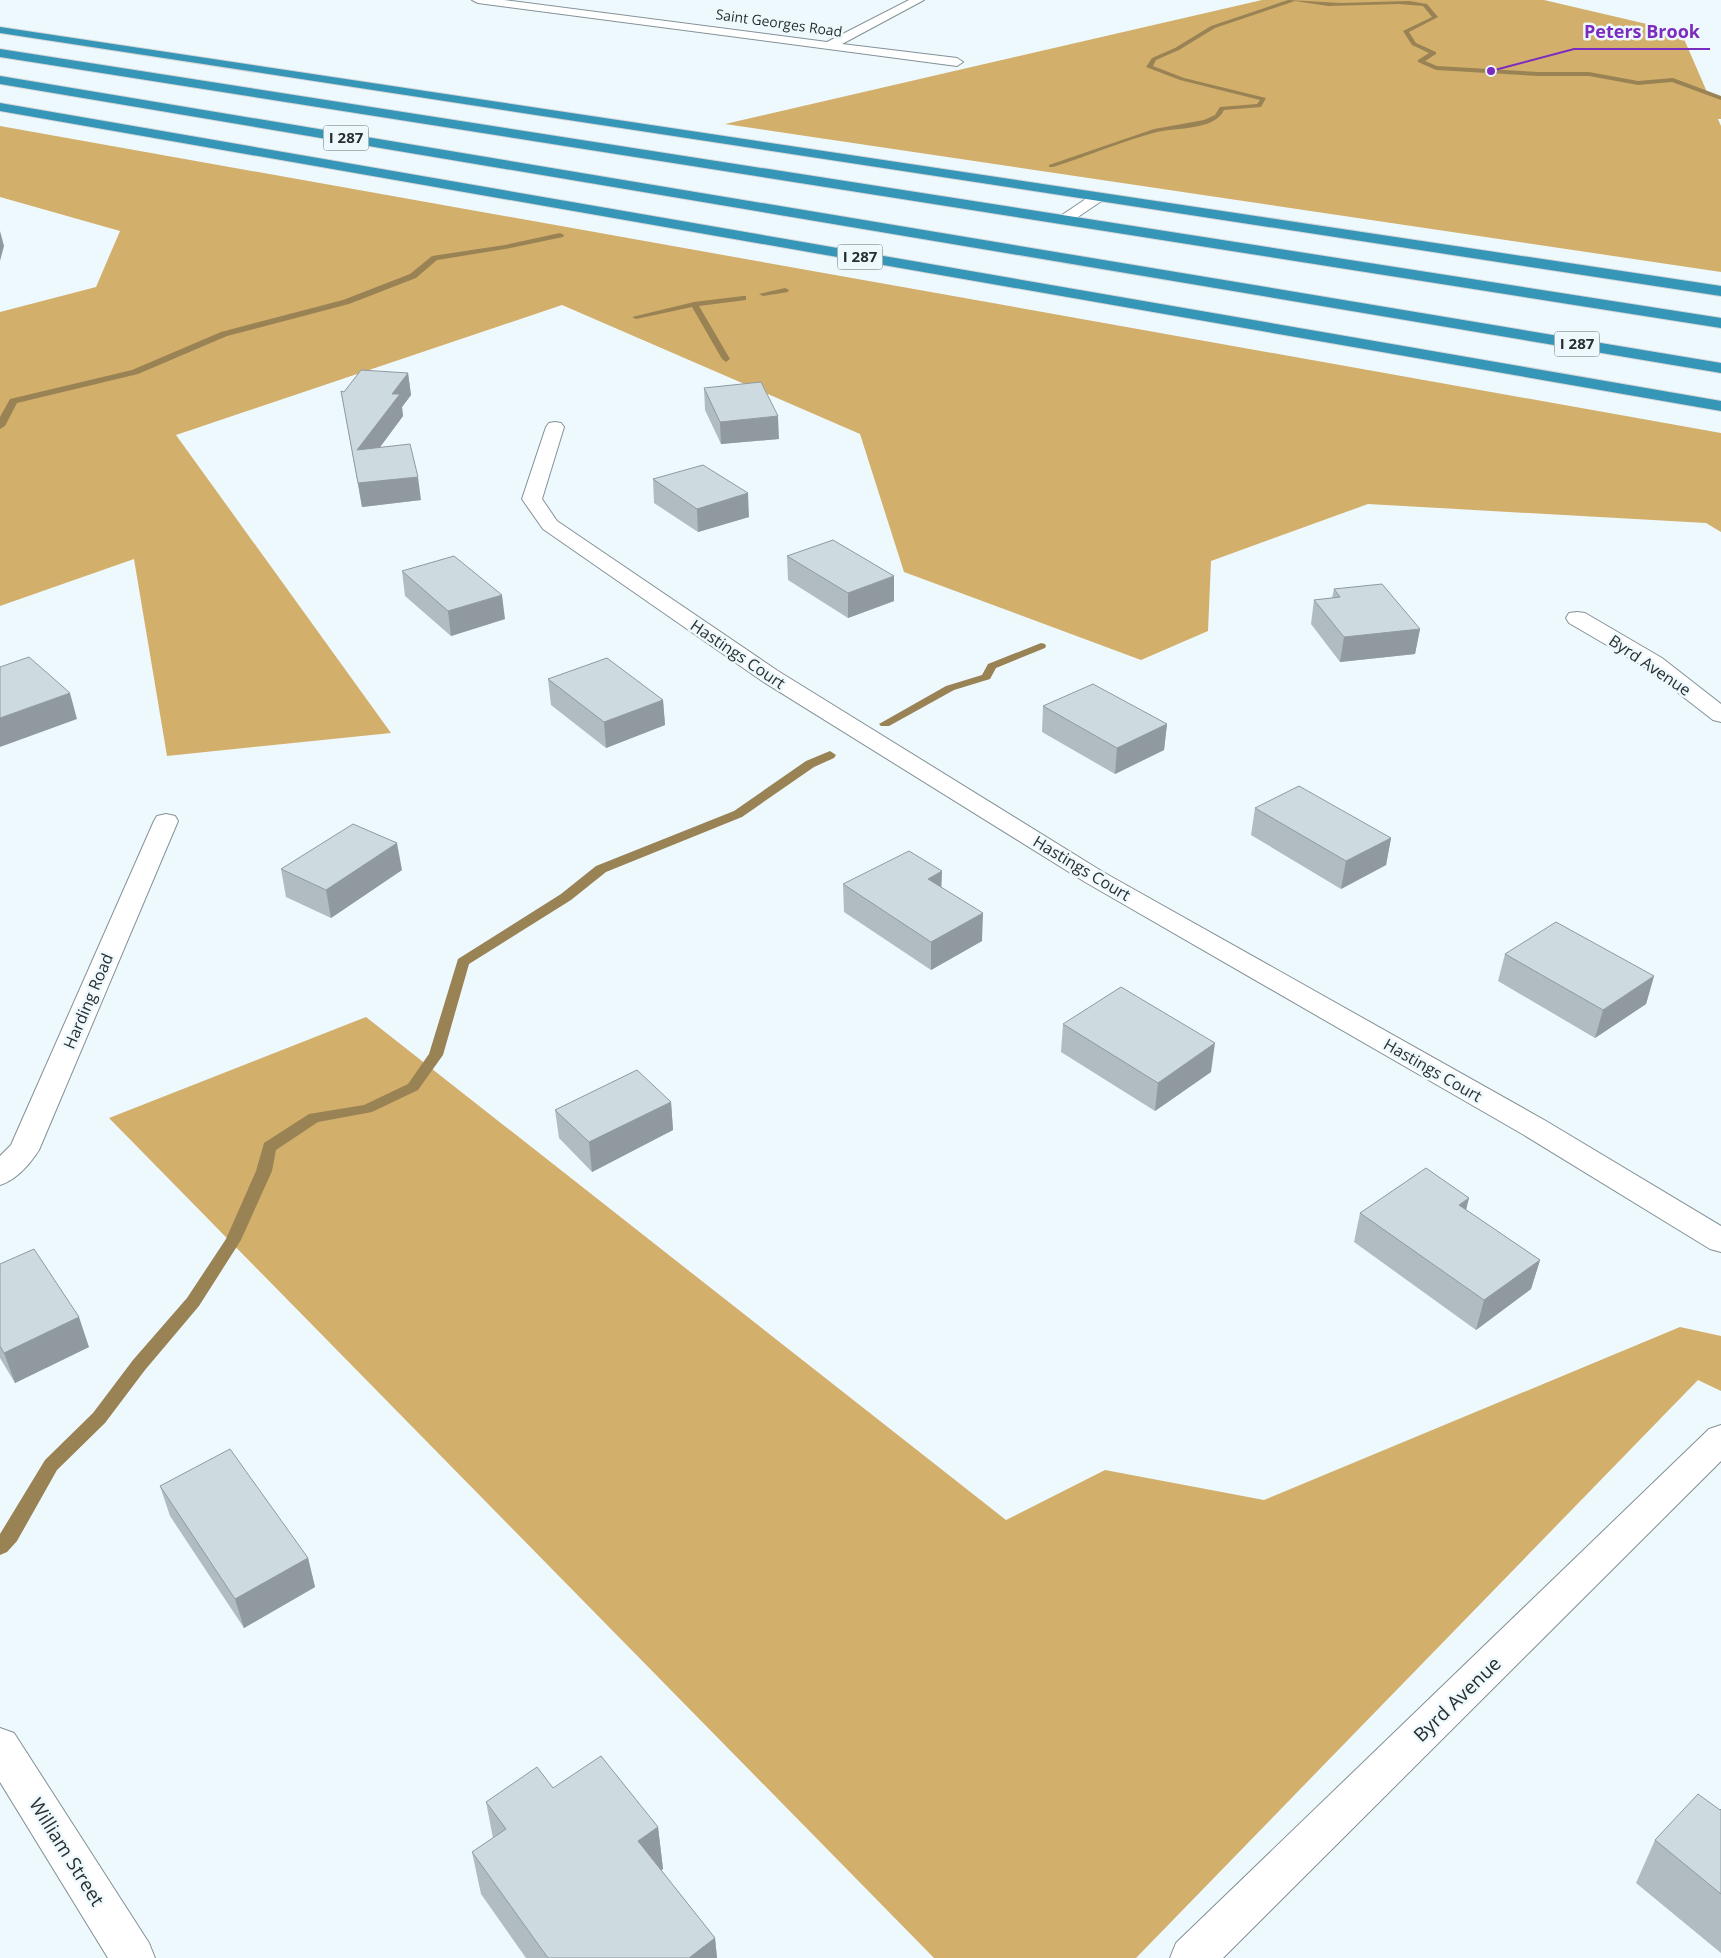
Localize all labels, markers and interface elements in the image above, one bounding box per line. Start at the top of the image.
street label: Saint Georges Road [715,4,844,41]
callout: Peters Brook [1574,16,1710,49]
text: Peters Brook [1584,19,1701,43]
road number: I 287 [324,126,368,150]
road number: I 287 [838,244,882,270]
road number: I 287 [1554,332,1600,356]
street label: Hastings Court [686,614,790,694]
street label: Byrd Avenue [1605,629,1695,701]
street label: Hastings Court [1029,830,1135,906]
street label: Harding Road [58,950,118,1052]
street label: Hastings Court [1380,1033,1486,1107]
street label: Byrd Avenue [1408,1651,1506,1747]
street label: William Street [23,1793,111,1911]

